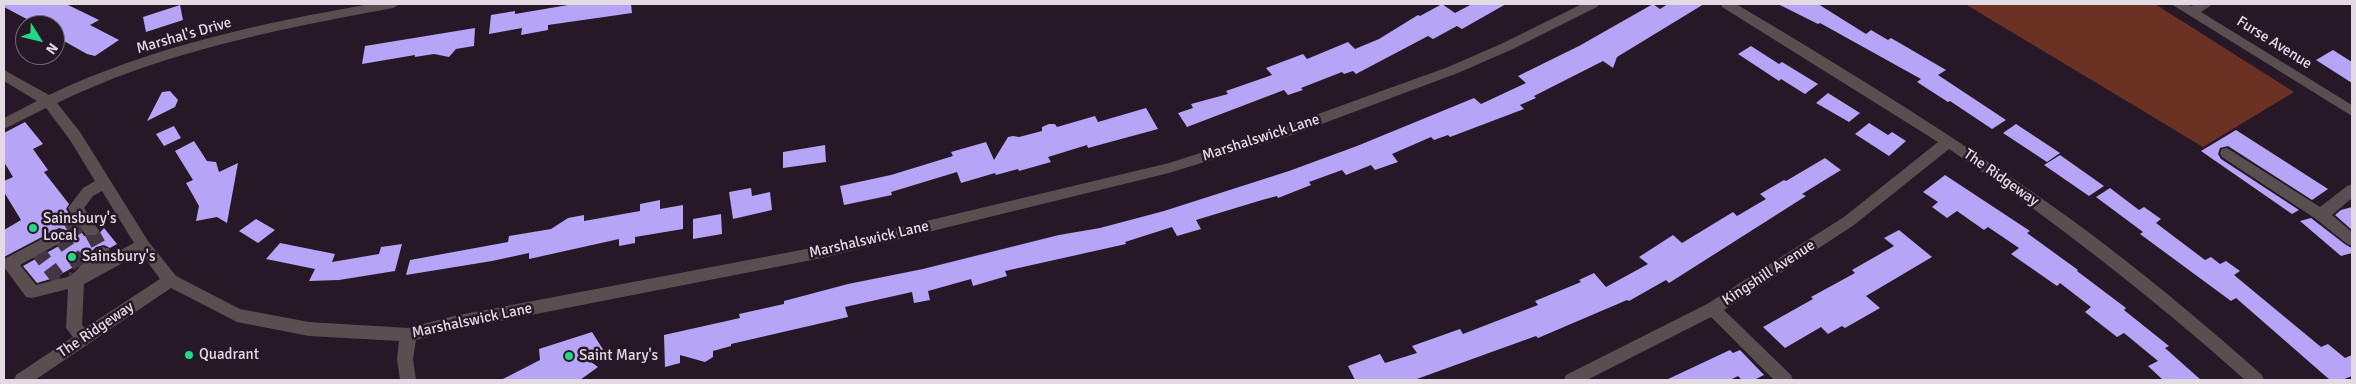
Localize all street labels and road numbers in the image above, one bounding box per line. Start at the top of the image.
street label: Furse Avenue [2233,13,2315,73]
street label: Marshal's Drive [134,14,234,58]
street label: Marshalswick Lane [1200,111,1322,165]
street label: The Ridgeway [1960,145,2042,211]
street label: Marshalswick Lane [807,217,931,263]
street label: Kingshill Avenue [1719,236,1819,310]
street label: The Ridgeway [55,298,137,362]
street label: Marshalswick Lane [410,299,534,343]

